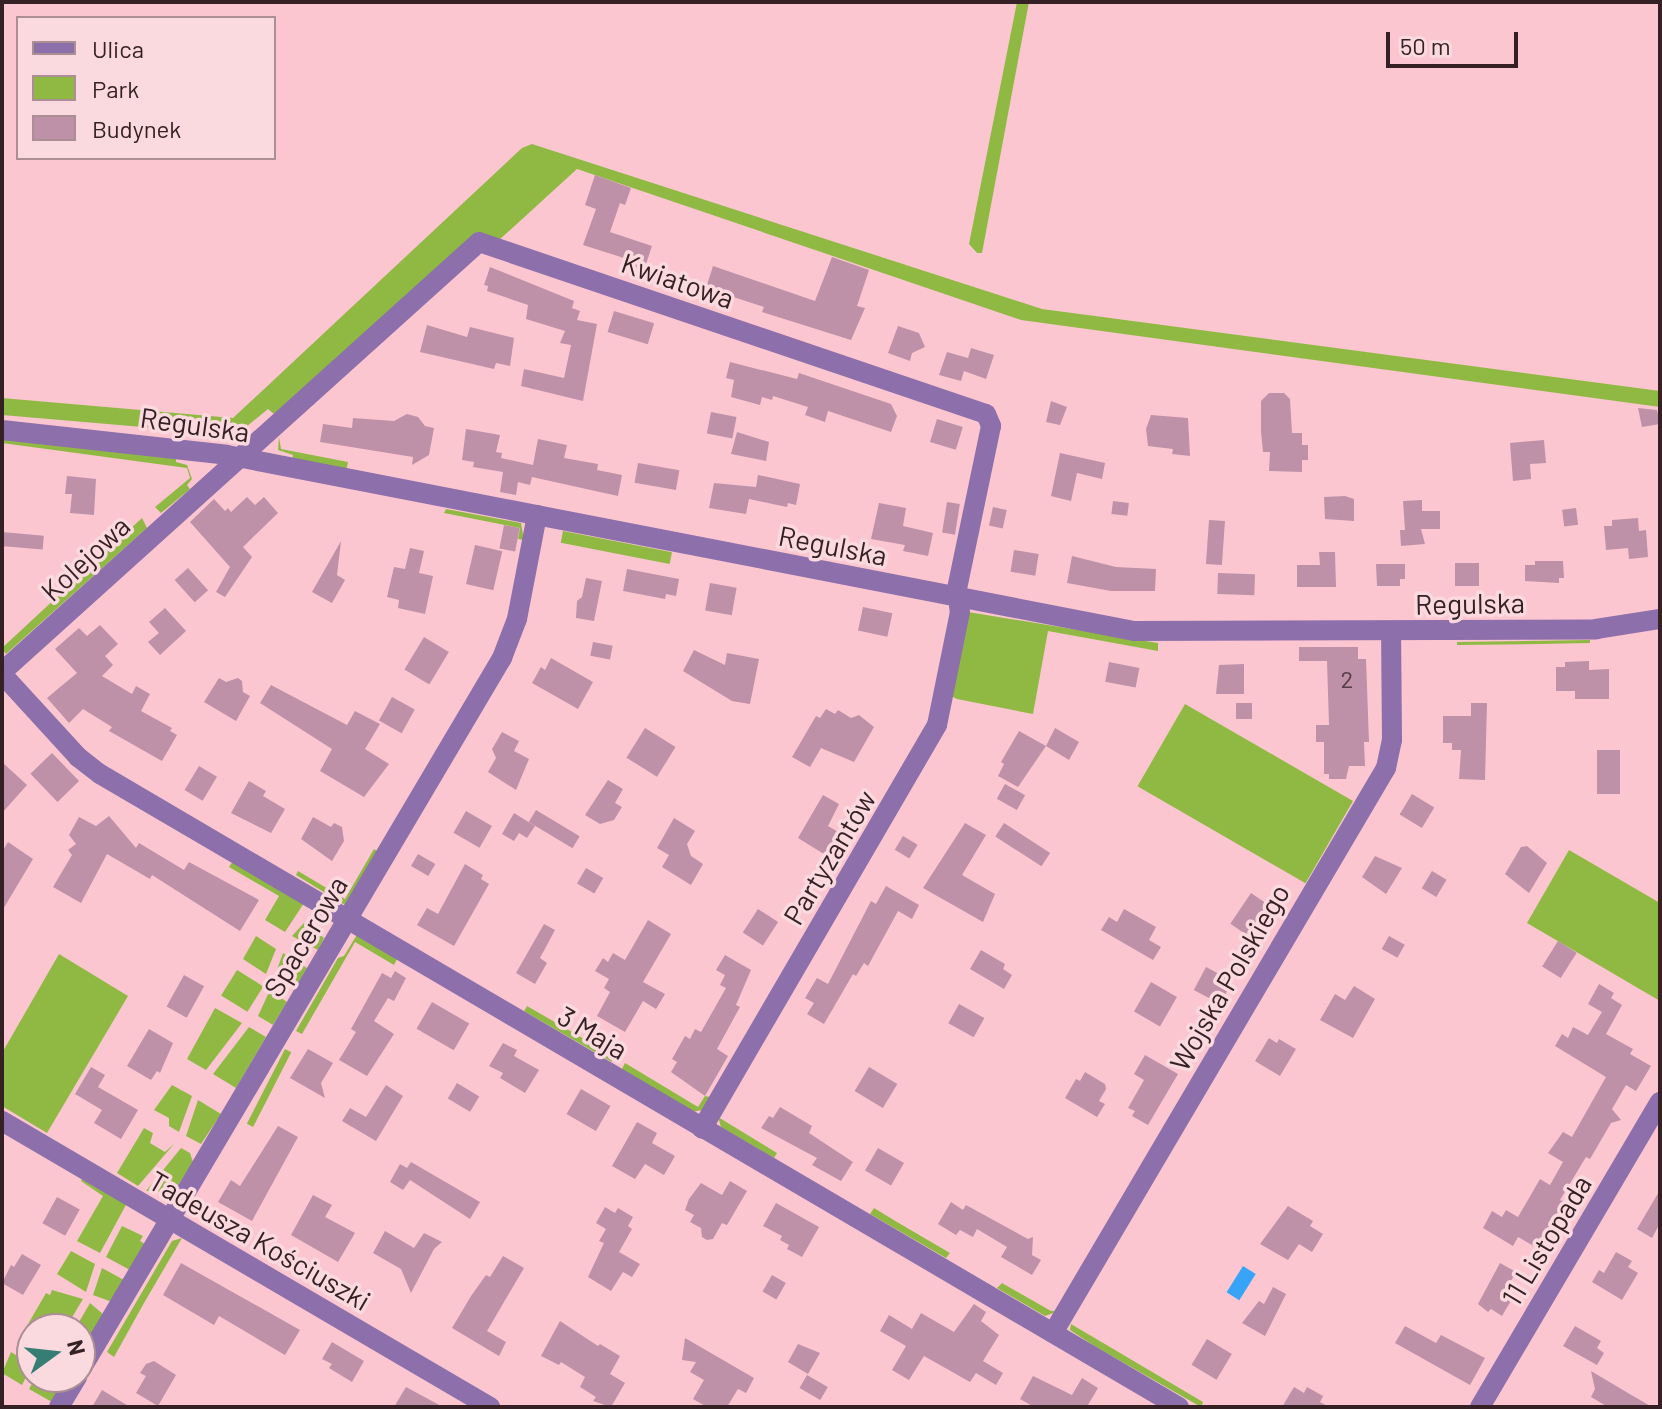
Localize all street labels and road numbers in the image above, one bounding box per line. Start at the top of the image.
street label: Kwiatowa [617,245,739,315]
street label: Regulska [138,400,252,448]
street label: Kolejowa [34,509,136,607]
street label: Regulska [776,518,890,572]
street label: Regulska [1415,585,1525,621]
street label: Partyzantów [776,784,882,930]
street label: Spacerowa [256,870,354,1002]
street label: Wojska Polskiego [1162,878,1296,1076]
street label: 3 Maja [552,998,634,1066]
street label: Tadeusza Kościuszki [143,1163,377,1317]
street label: 11 Listopada [1494,1169,1598,1311]

